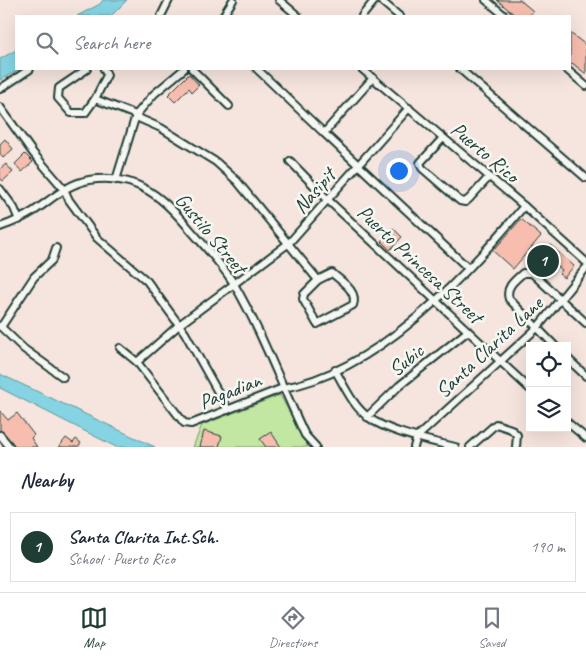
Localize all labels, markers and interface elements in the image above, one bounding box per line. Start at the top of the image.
search box [15,15,571,70]
icon: search [33,29,61,57]
text: Search here [73,31,150,55]
street label: Puerto Rico [446,116,526,190]
your location [386,158,412,184]
street label: Nasipit [287,161,343,219]
street label: Gustilo Street [170,187,254,281]
street label: Puerto Princesa Street [352,199,490,331]
pin: 1 [527,242,559,280]
street label: Santa Clarita Lane [430,289,550,403]
street label: Subic [383,337,430,382]
map controls [526,342,571,432]
button: locate [526,342,571,387]
street label: Pagadian [195,366,266,415]
button: layers [526,387,571,432]
text: Nearby [20,467,73,493]
text: Santa Clarita Int.Sch. [68,525,218,549]
text: 1 [33,537,41,557]
text: 190 m [531,537,565,557]
text: School · Puerto Rico [68,549,175,569]
tab: Map [80,604,108,651]
tab: Directions [269,604,317,651]
tab: Saved [478,604,506,651]

